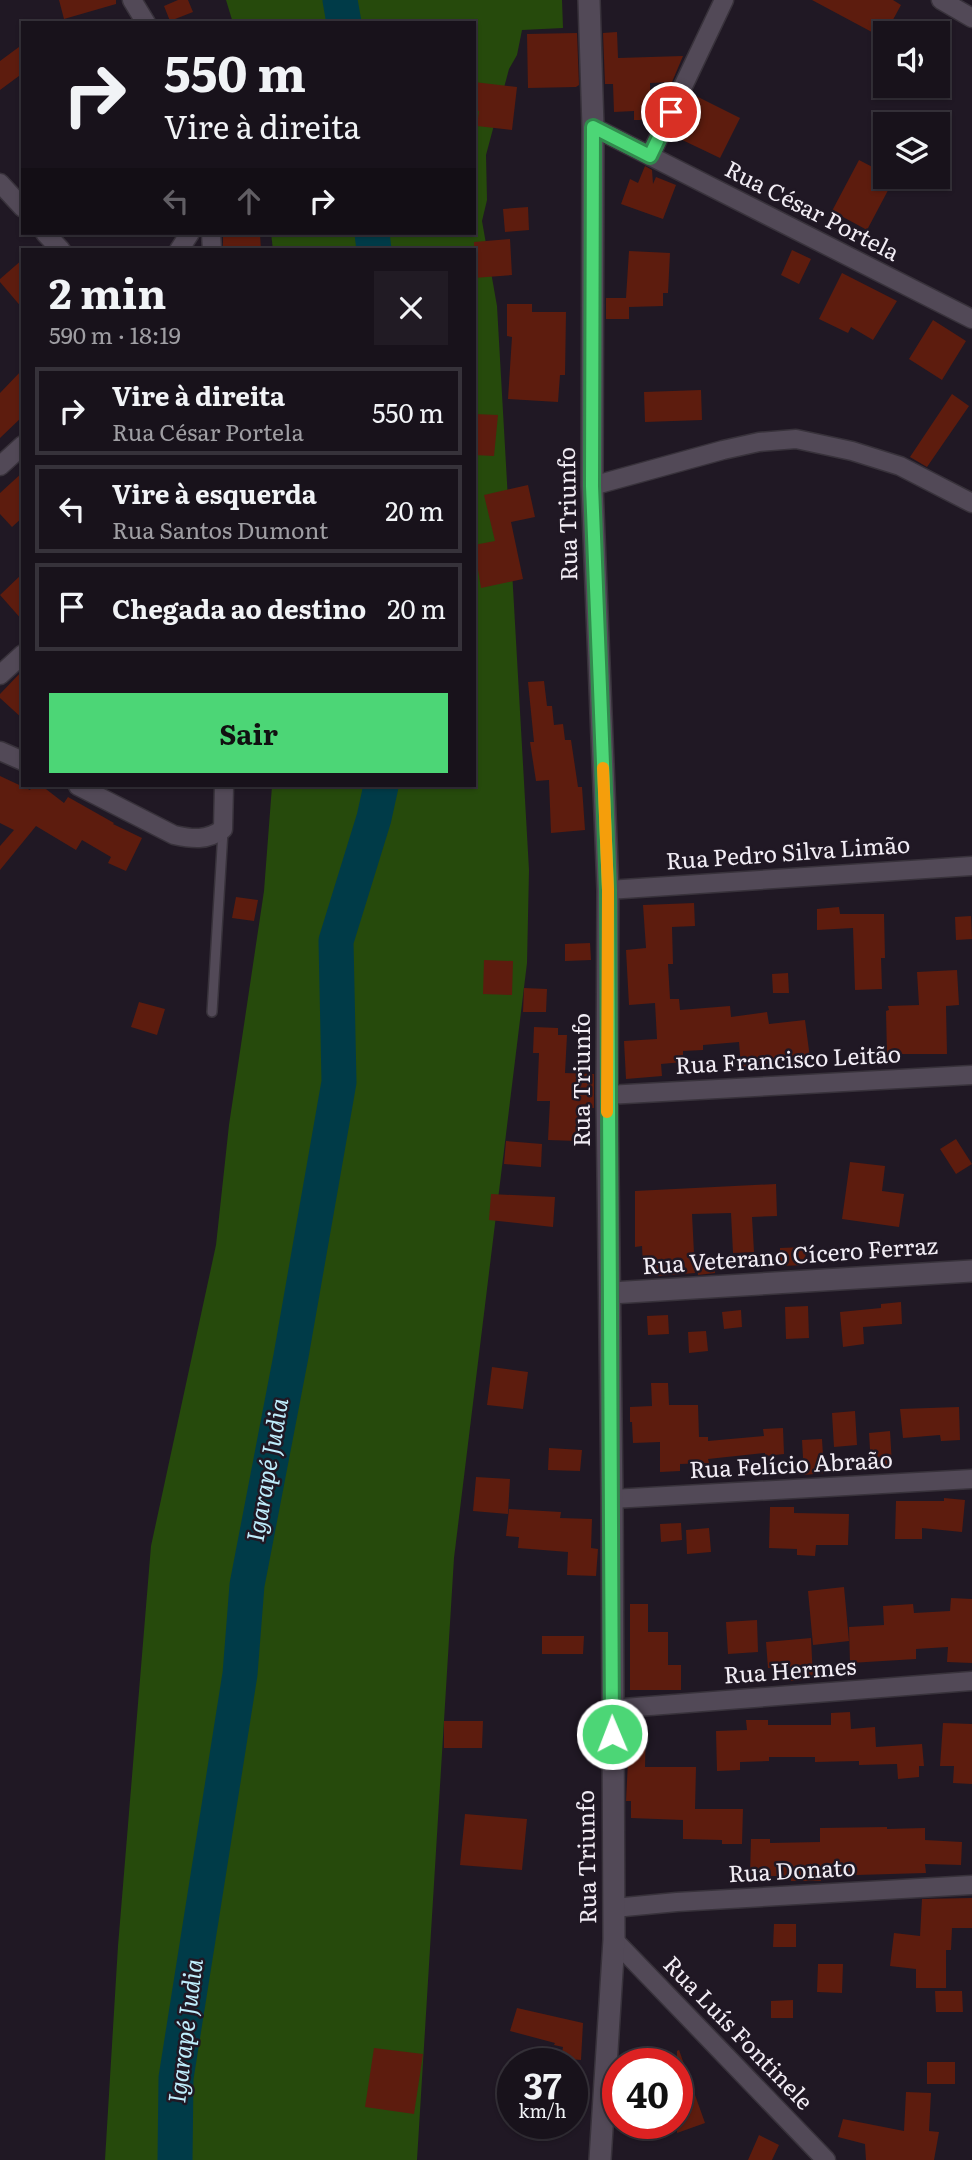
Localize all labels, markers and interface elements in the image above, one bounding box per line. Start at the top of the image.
map controls [873,21,950,189]
button: sound [873,21,950,98]
text: 550 m [164,34,306,107]
icon: right [49,49,140,140]
pin [641,82,701,142]
icon: arrive [652,93,690,131]
text: Vire à direita [164,101,361,149]
button: layers [873,112,950,189]
street label: Rua César Portela [720,151,907,268]
icon: left [157,182,195,220]
icon: ahead [230,182,268,220]
icon: right [303,182,341,220]
text: 2 min [49,260,166,322]
button: close [374,271,448,345]
text: 590 m · 18:19 [49,317,181,351]
text: Vire à direita [112,375,285,414]
icon: right [53,392,91,430]
text: 550 m [372,392,444,431]
text: Rua César Portela [112,414,304,448]
street label: Rua Triunfo [548,447,584,581]
text: Vire à esquerda [112,473,317,512]
icon: left [53,490,91,528]
text: 20 m [385,490,444,529]
text: Rua Santos Dumont [112,512,328,546]
icon: arrive [53,588,91,626]
text: Chegada ao destino [112,588,366,627]
text: 20 m [387,588,446,627]
button: Sair [49,693,448,773]
street label: Rua Pedro Silva Limão [665,826,911,876]
street label: Rua Triunfo [563,1013,597,1147]
street label: Rua Francisco Leitão [674,1035,902,1081]
street label: Rua Veterano Cícero Ferraz [641,1227,939,1281]
water label: Igarapé Judia [236,1395,295,1544]
street label: Rua Felício Abraão [688,1441,894,1485]
street label: Rua Hermes [722,1647,857,1691]
position arrow [575,1697,649,1771]
street label: Rua Triunfo [567,1790,603,1924]
street label: Rua Donato [727,1849,857,1889]
street label: Rua Luís Fontinele [657,1947,822,2116]
water label: Igarapé Judia [157,1956,210,2105]
speed limit sign: 40 [602,2048,693,2139]
text: 37 [524,2058,561,2110]
text: km/h [519,2097,566,2124]

